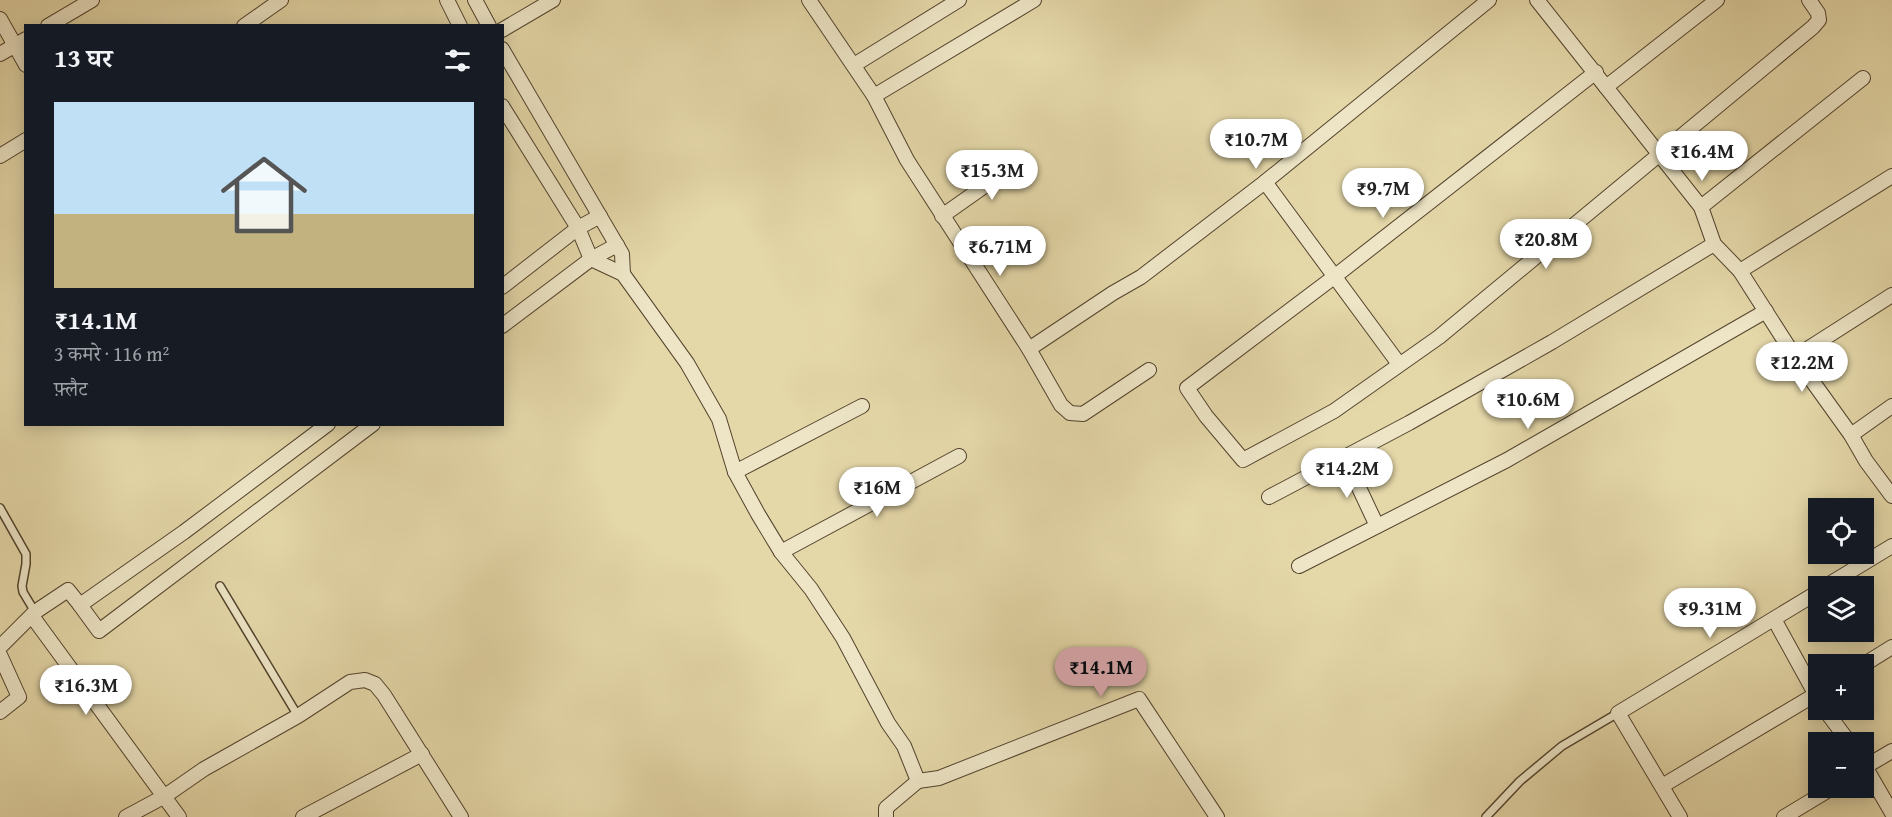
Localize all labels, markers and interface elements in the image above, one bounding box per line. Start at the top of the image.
text: 13 घर [54,38,112,77]
icon: filters [441,44,474,77]
pin: ₹10.7M [1207,119,1305,170]
text: ₹10.7M [1224,124,1288,153]
pin: ₹16.4M [1653,131,1751,182]
text: ₹16.4M [1670,136,1734,165]
icon: home [210,141,318,249]
pin: ₹15.3M [943,150,1041,201]
text: ₹15.3M [960,155,1024,184]
pin: ₹9.7M [1341,168,1425,219]
text: ₹9.7M [1356,173,1410,202]
pin: ₹20.8M [1497,219,1595,270]
text: ₹20.8M [1514,224,1578,253]
pin: ₹6.71M [951,226,1049,277]
text: ₹6.71M [968,231,1032,260]
text: ₹14.1M [54,300,138,339]
text: 3 कमरे · 116 m² [54,339,169,368]
pin: ₹12.2M [1753,342,1851,393]
text: ₹12.2M [1770,347,1834,376]
text: फ़्लैट [54,374,87,403]
pin: ₹10.6M [1479,379,1577,430]
text: ₹10.6M [1496,384,1560,413]
pin: ₹14.2M [1298,448,1396,499]
text: ₹14.2M [1315,453,1379,482]
pin: ₹16M [841,467,913,518]
text: ₹16M [853,472,901,501]
map controls [1808,498,1874,798]
button: locate [1808,498,1874,564]
button: layers [1808,576,1874,642]
pin: ₹9.31M [1661,588,1759,639]
text: ₹9.31M [1678,593,1742,622]
pin: ₹14.1M [1052,647,1150,698]
text: ₹14.1M [1069,652,1133,681]
button: + [1808,654,1874,720]
pin: ₹16.3M [37,665,135,716]
text: ₹16.3M [54,670,118,699]
button: − [1808,732,1874,798]

